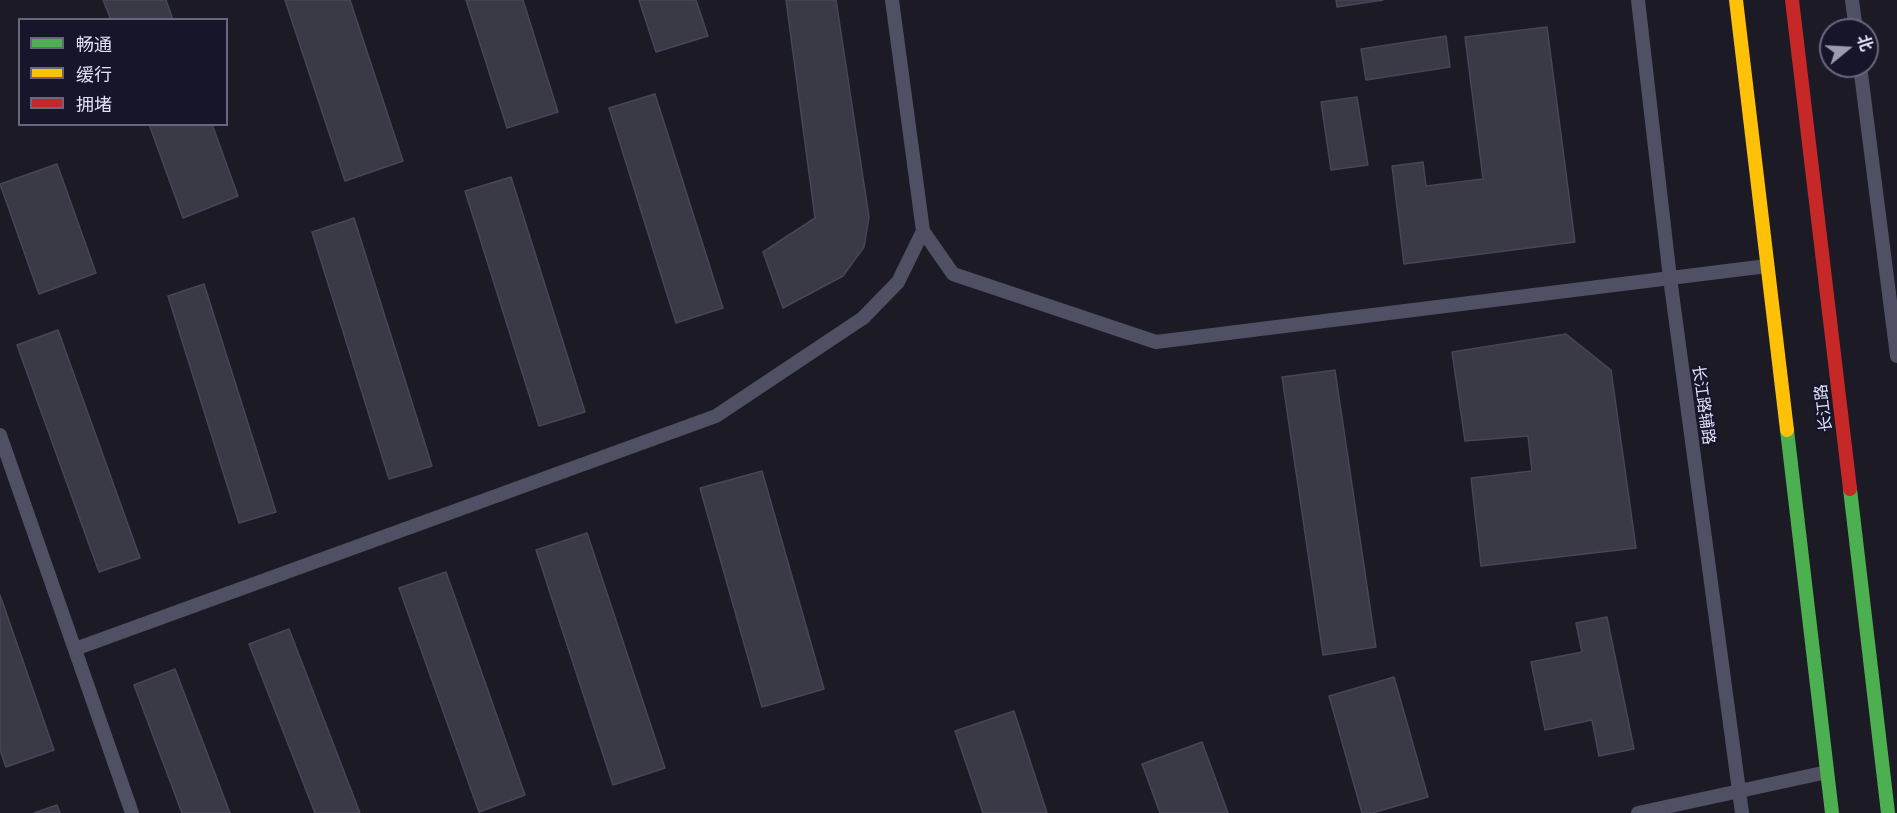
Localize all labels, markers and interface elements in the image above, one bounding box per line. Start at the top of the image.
legend [18,18,228,126]
north arrow [1819,18,1879,78]
text: 北 [1853,32,1876,53]
text: 畅通 [76,34,112,56]
text: 缓行 [76,64,112,86]
text: 拥堵 [76,94,112,116]
street label: 长江路辅路 [1688,364,1718,446]
street label: 长江路 [1812,383,1836,433]

